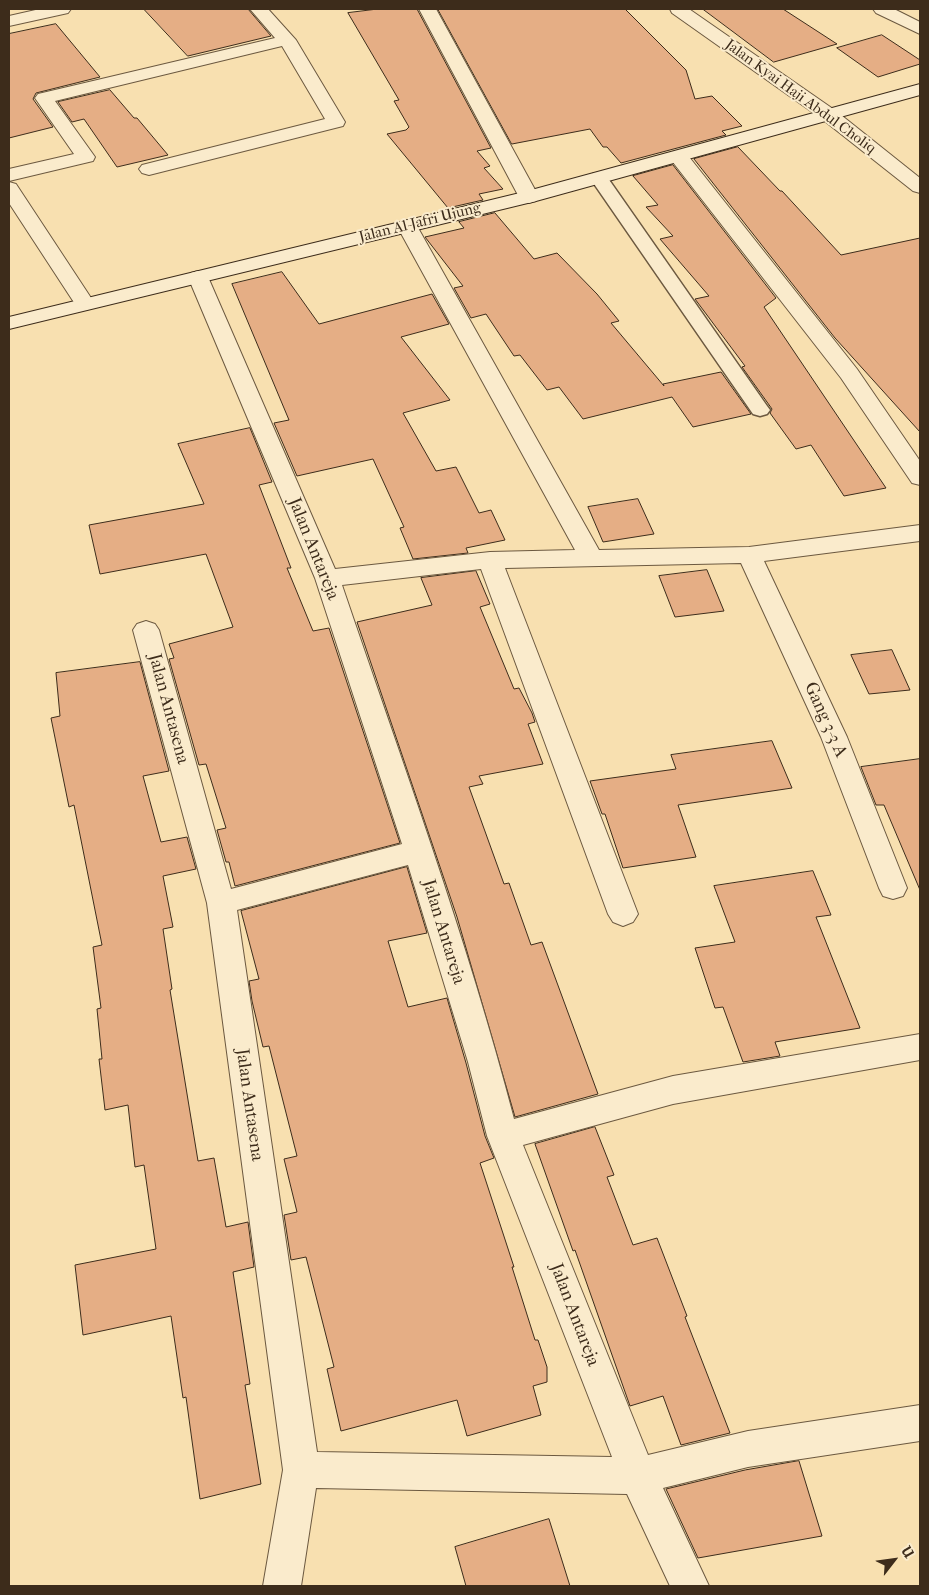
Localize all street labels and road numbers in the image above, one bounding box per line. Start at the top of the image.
street label: Jalan Kyai Haji Abdul Choliq [721,36,879,158]
street label: Jalan Al-Jafri Ujung [357,199,483,247]
street label: Jalan Antareja [283,495,343,603]
street label: Jalan Antasena [143,651,193,767]
street label: Gang 3-3 A [799,679,851,761]
street label: Jalan Antareja [417,877,469,987]
street label: Jalan Antasena [230,1047,268,1163]
street label: Jalan Antareja [544,1261,604,1369]

